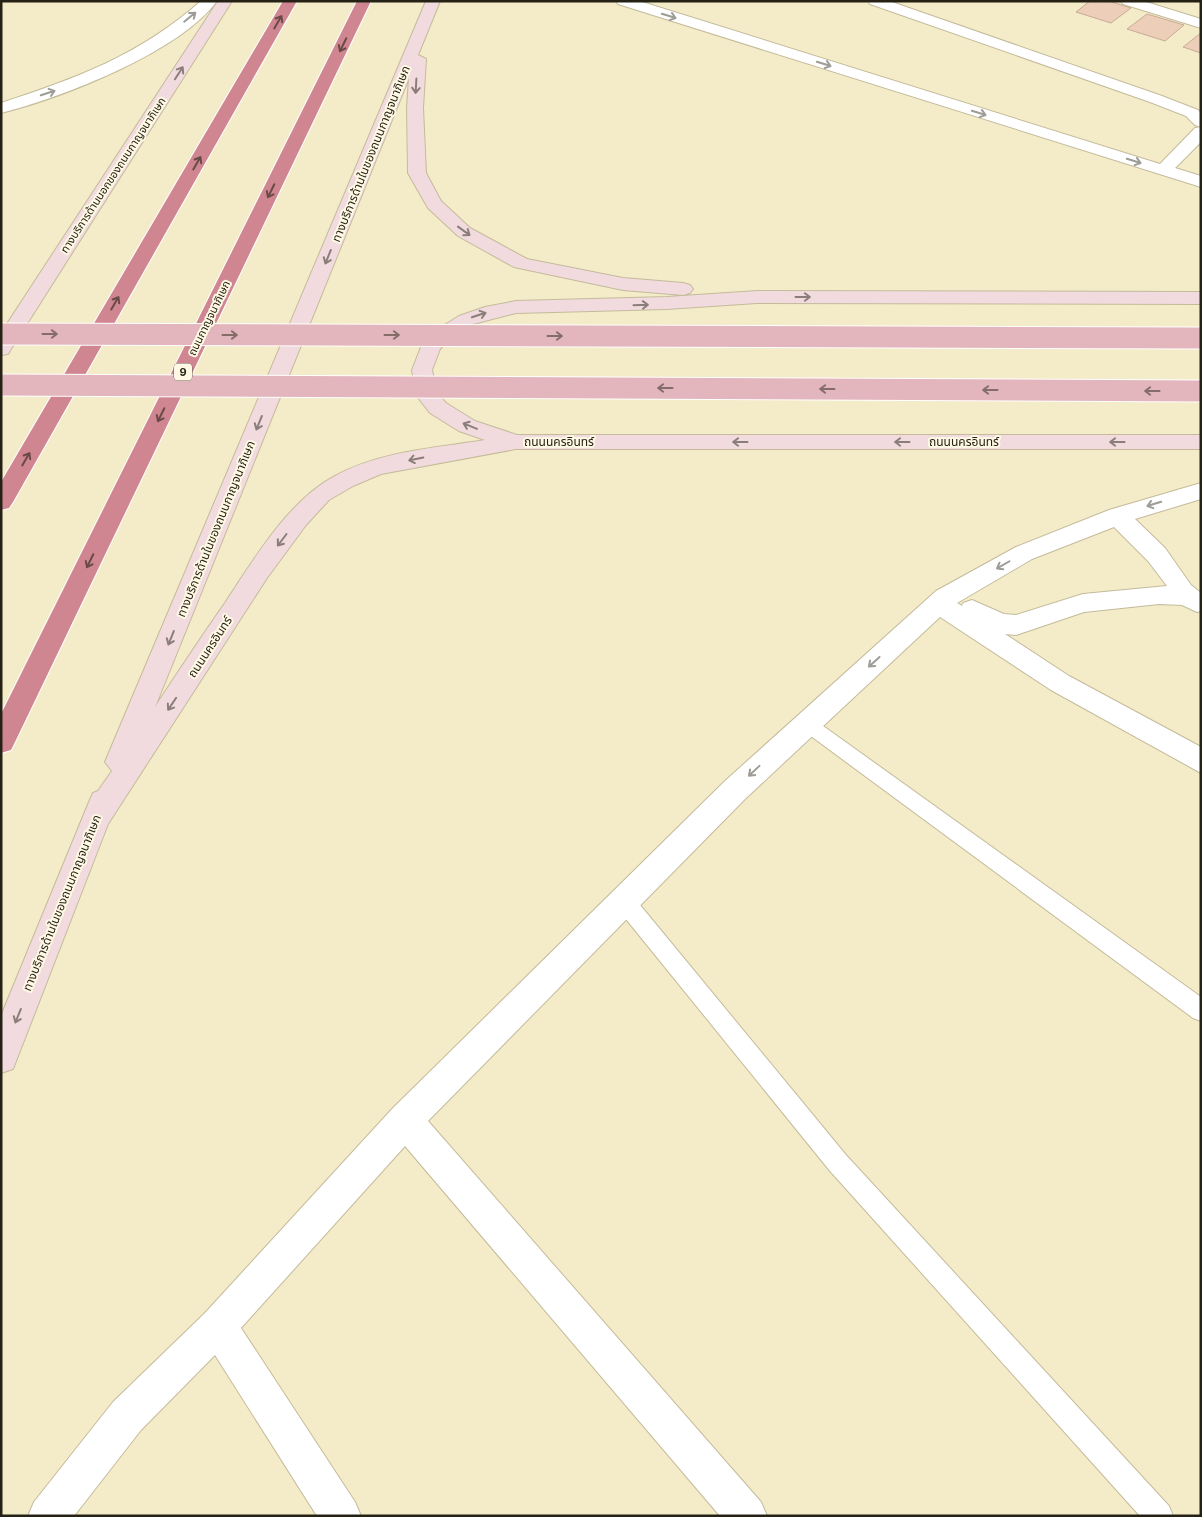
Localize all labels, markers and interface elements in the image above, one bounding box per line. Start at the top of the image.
one-way arrow [661,11,677,21]
one-way arrow [184,12,197,23]
one-way arrow [273,15,283,29]
one-way arrow [338,37,347,52]
one-way arrow [816,60,832,70]
street label: ทางบริการด้านในของถนนกาญจนาภิเษก [328,63,413,244]
one-way arrow [174,66,184,80]
one-way arrow [412,78,421,94]
one-way arrow [39,87,55,97]
street label: ทางบริการด้านนอกของถนนกาญจนาภิเษก [57,94,169,256]
one-way arrow [971,108,987,118]
one-way arrow [192,156,202,170]
one-way arrow [1126,157,1142,166]
one-way arrow [266,183,276,198]
one-way arrow [457,226,471,236]
one-way arrow [323,249,333,264]
street label: ถนนกาญจนาภิเษก [185,278,233,358]
one-way arrow [794,292,811,302]
one-way arrow [111,297,121,311]
one-way arrow [633,300,649,309]
one-way arrow [471,310,487,319]
one-way arrow [42,329,58,339]
one-way arrow [222,330,238,340]
one-way arrow [384,330,400,340]
one-way arrow [546,331,563,341]
road number: 9 [174,364,192,381]
one-way arrow [657,383,673,393]
one-way arrow [819,384,836,394]
one-way arrow [982,385,998,395]
one-way arrow [1144,386,1160,396]
one-way arrow [156,408,166,423]
one-way arrow [254,415,264,430]
one-way arrow [463,421,478,430]
street label: ถนนนครอินทร์ [524,434,595,449]
street label: ถนนนครอินทร์ [929,434,1000,449]
one-way arrow [732,437,748,447]
one-way arrow [894,437,910,447]
one-way arrow [1109,437,1126,447]
street label: ทางบริการด้านในของถนนกาญจนาภิเษก [173,438,258,619]
one-way arrow [21,453,31,467]
one-way arrow [408,454,424,464]
one-way arrow [1146,500,1162,509]
one-way arrow [276,533,287,546]
one-way arrow [85,554,95,569]
one-way arrow [997,560,1011,570]
street label: ถนนนครอินทร์ [184,613,235,680]
one-way arrow [165,630,175,645]
one-way arrow [868,656,881,668]
one-way arrow [167,697,177,711]
one-way arrow [748,765,761,777]
street label: ทางบริการด้านในของถนนกาญจนาภิเษก [19,812,104,993]
one-way arrow [12,1008,21,1023]

